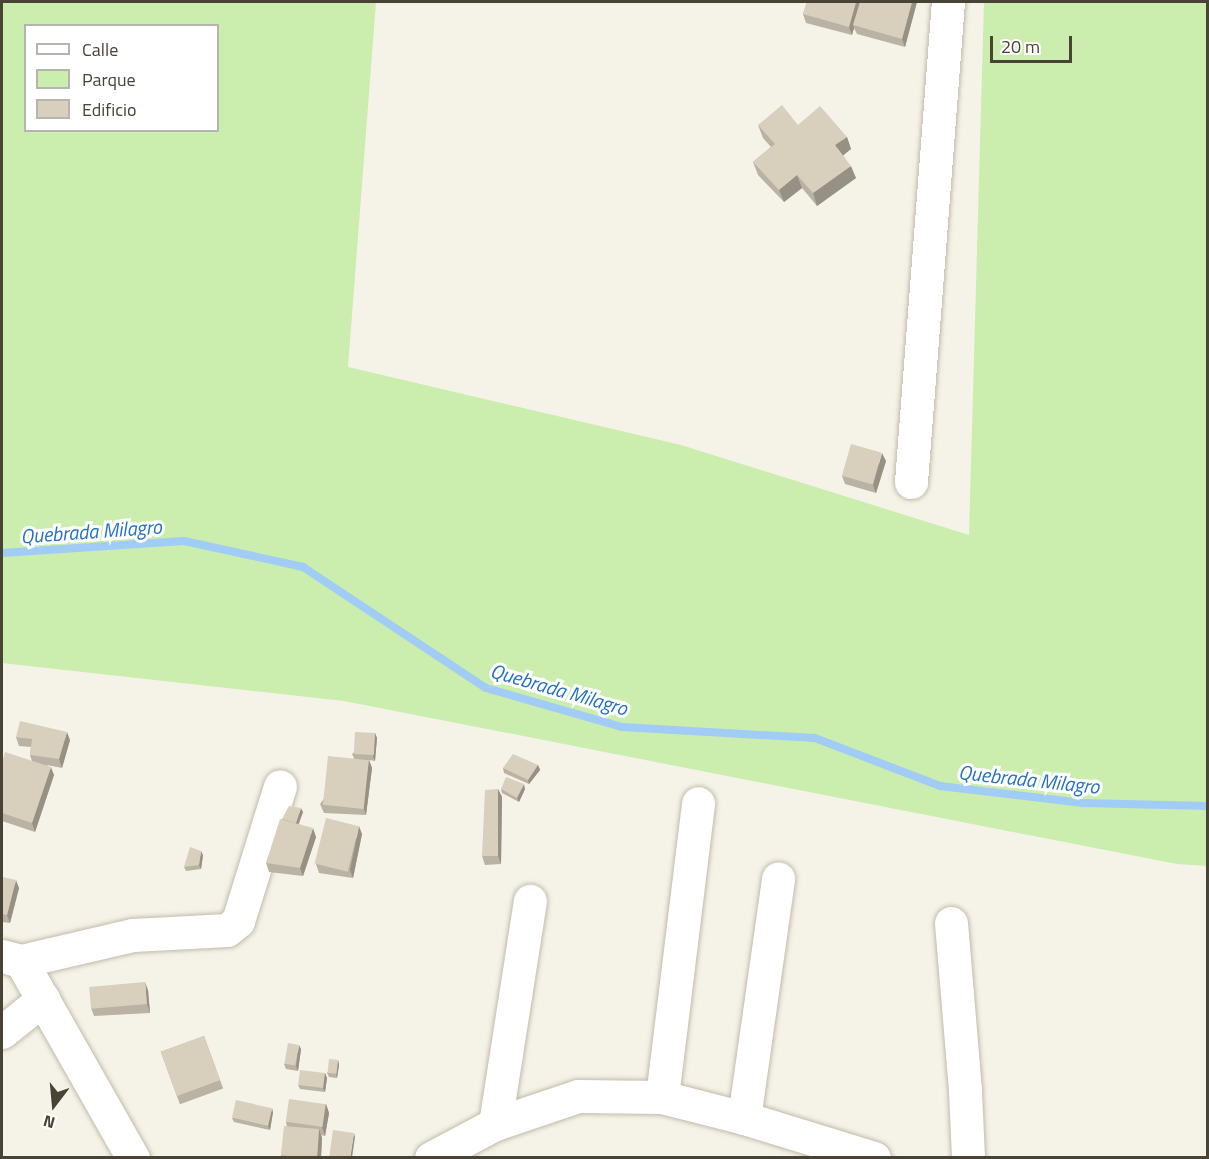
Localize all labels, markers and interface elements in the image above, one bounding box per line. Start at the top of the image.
legend [24,24,219,132]
scale bar [993,24,1076,62]
text: 20 m [1001,33,1040,60]
text: Calle [82,36,118,63]
text: Parque [82,66,136,93]
text: Edificio [82,96,136,123]
water label: Quebrada Milagro [20,514,162,548]
water label: Quebrada Milagro [488,658,630,720]
water label: Quebrada Milagro [957,760,1101,798]
north arrow [24,1075,84,1135]
text: N [40,1109,58,1135]

